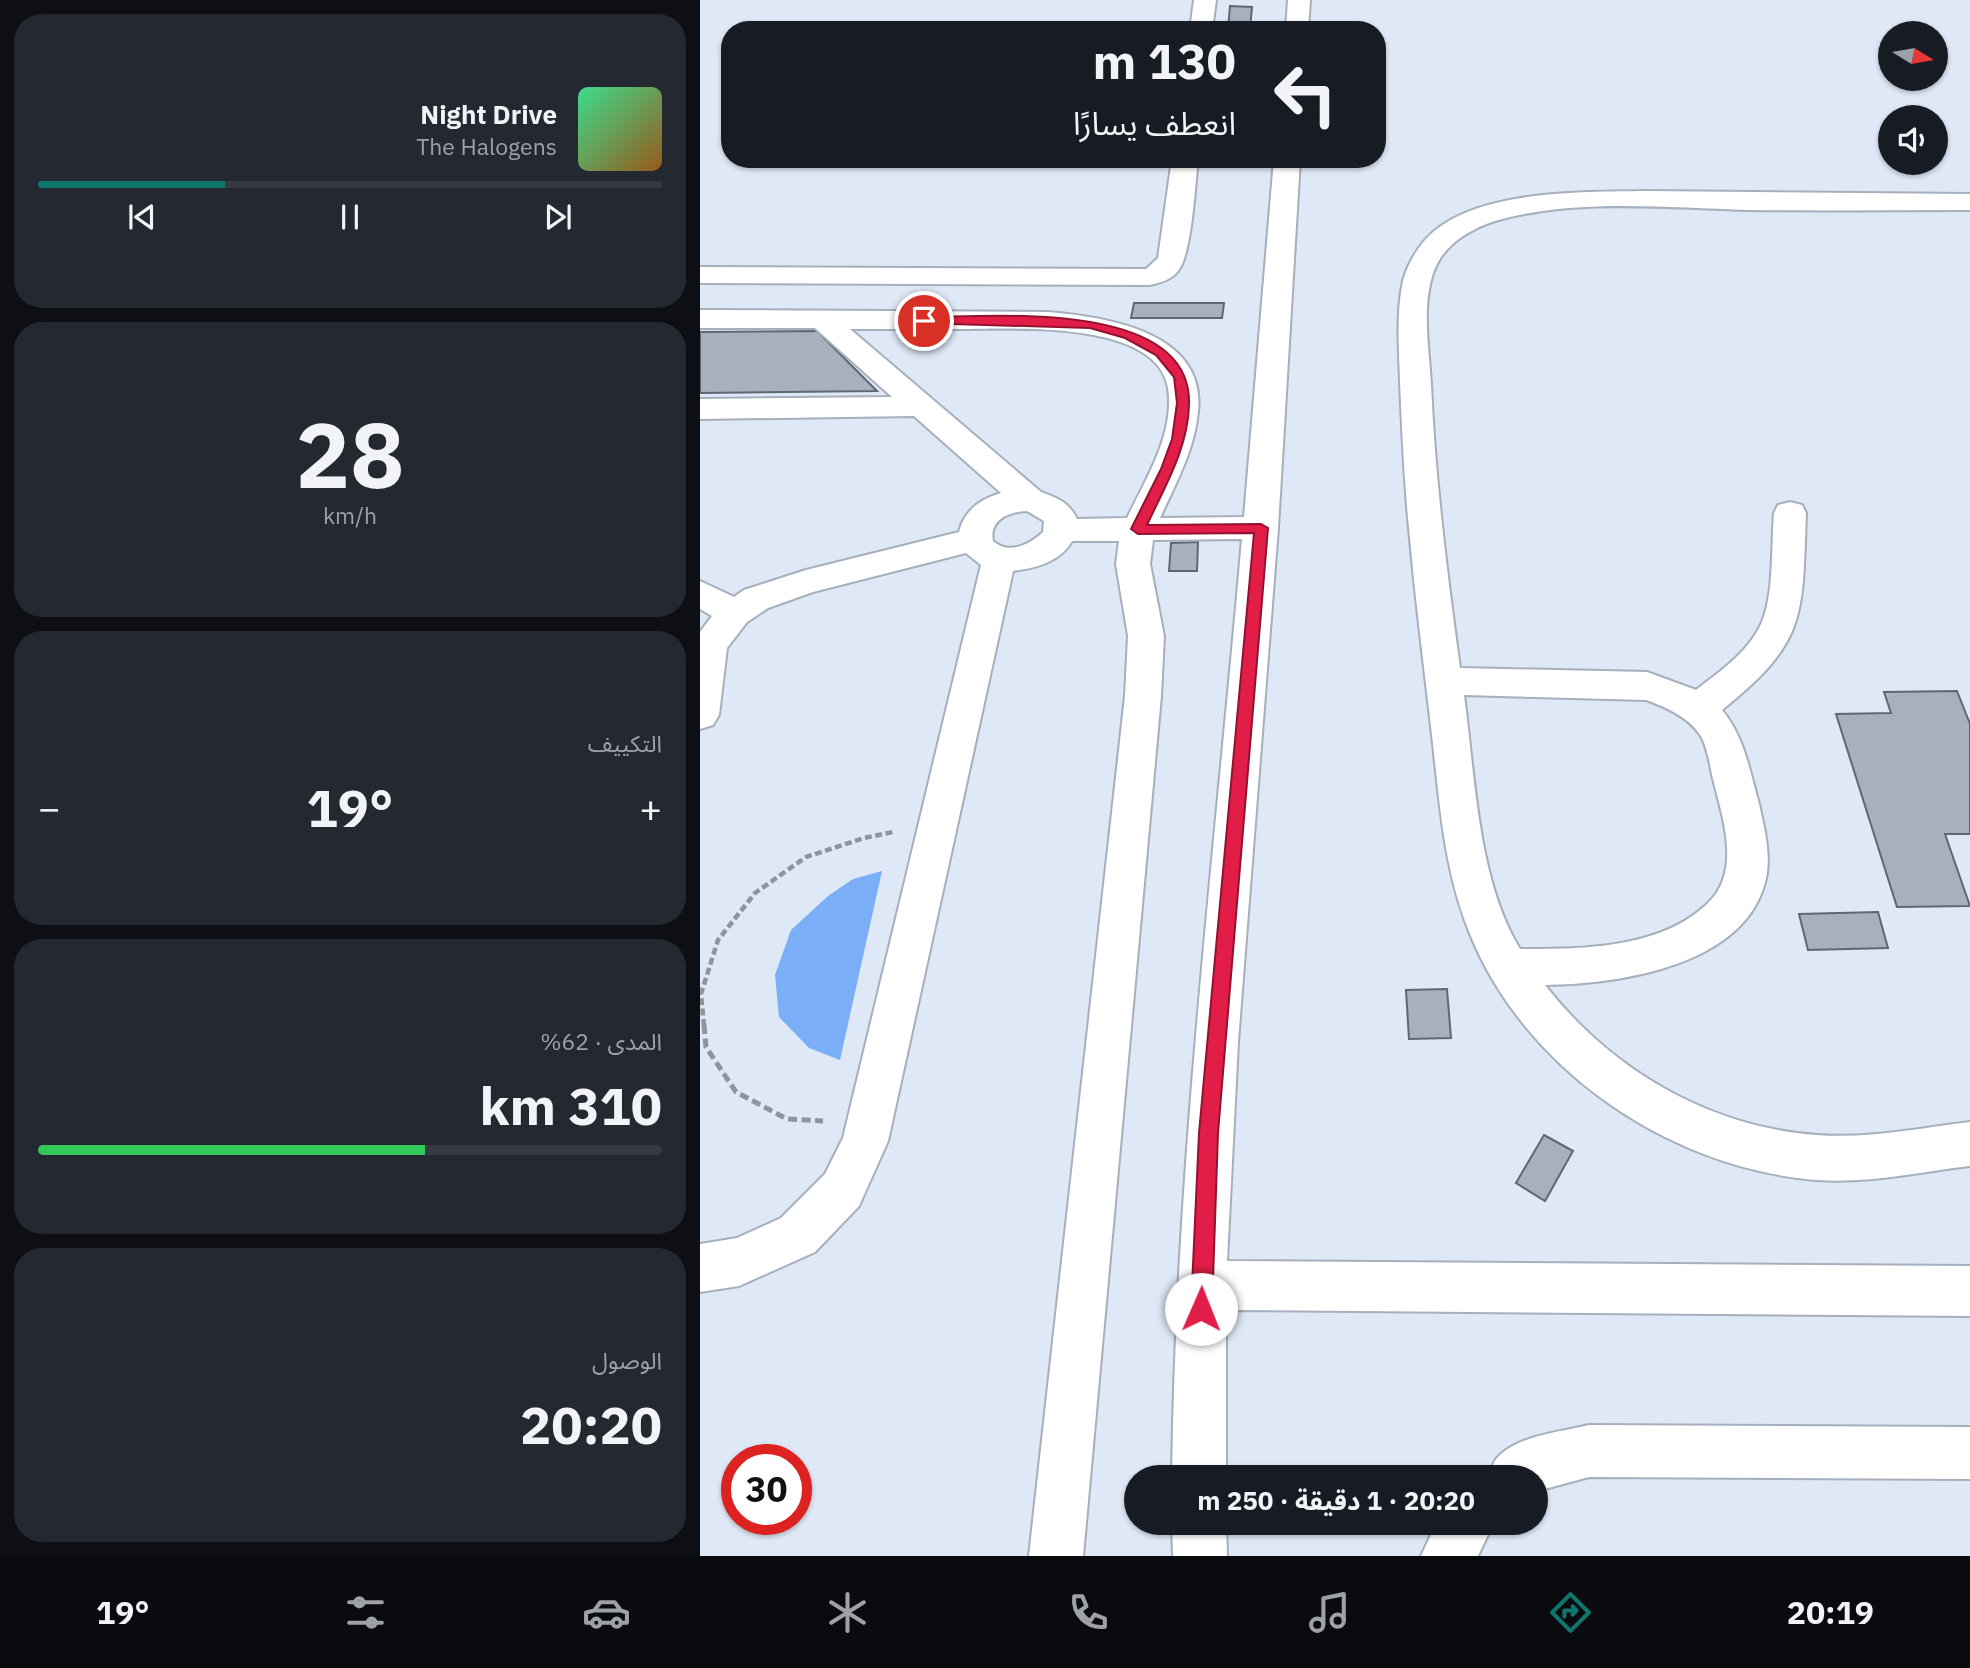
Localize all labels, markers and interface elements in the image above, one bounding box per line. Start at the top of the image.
north arrow [1878,21,1948,91]
map controls [1878,21,1948,175]
text: 130 m [1092,29,1236,92]
icon: left [1260,49,1351,140]
text: Night Drive [420,97,557,131]
text: انعطف يسارًا [1073,102,1236,144]
button: sound [1878,105,1948,175]
text: The Halogens [416,131,557,161]
icon: previous [123,198,161,236]
icon: pause [331,198,369,236]
icon: next [539,198,577,236]
pin [894,291,954,351]
icon: arrive [905,302,943,340]
text: 28 [295,395,405,513]
text: km/h [323,500,377,530]
text: التكييف [588,728,662,758]
text: 19° [307,774,393,841]
text: − [38,783,61,832]
text: + [639,783,662,832]
text: المدى · 62% [540,1026,662,1056]
text: 310 km [480,1072,662,1139]
position arrow [1164,1272,1238,1346]
text: الوصول [592,1345,662,1375]
text: 20:20 [520,1391,662,1458]
speed limit sign: 30 [721,1444,812,1535]
text: 20:20 · 1 دقيقة · 250 m [1197,1483,1475,1517]
icon: filters [341,1588,390,1637]
icon: car [582,1588,631,1637]
icon: climate [823,1588,872,1637]
icon: phone [1064,1588,1113,1637]
icon: music [1305,1588,1354,1637]
icon: directions [1546,1588,1595,1637]
text: 19° [96,1591,149,1633]
text: 20:19 [1787,1591,1874,1633]

